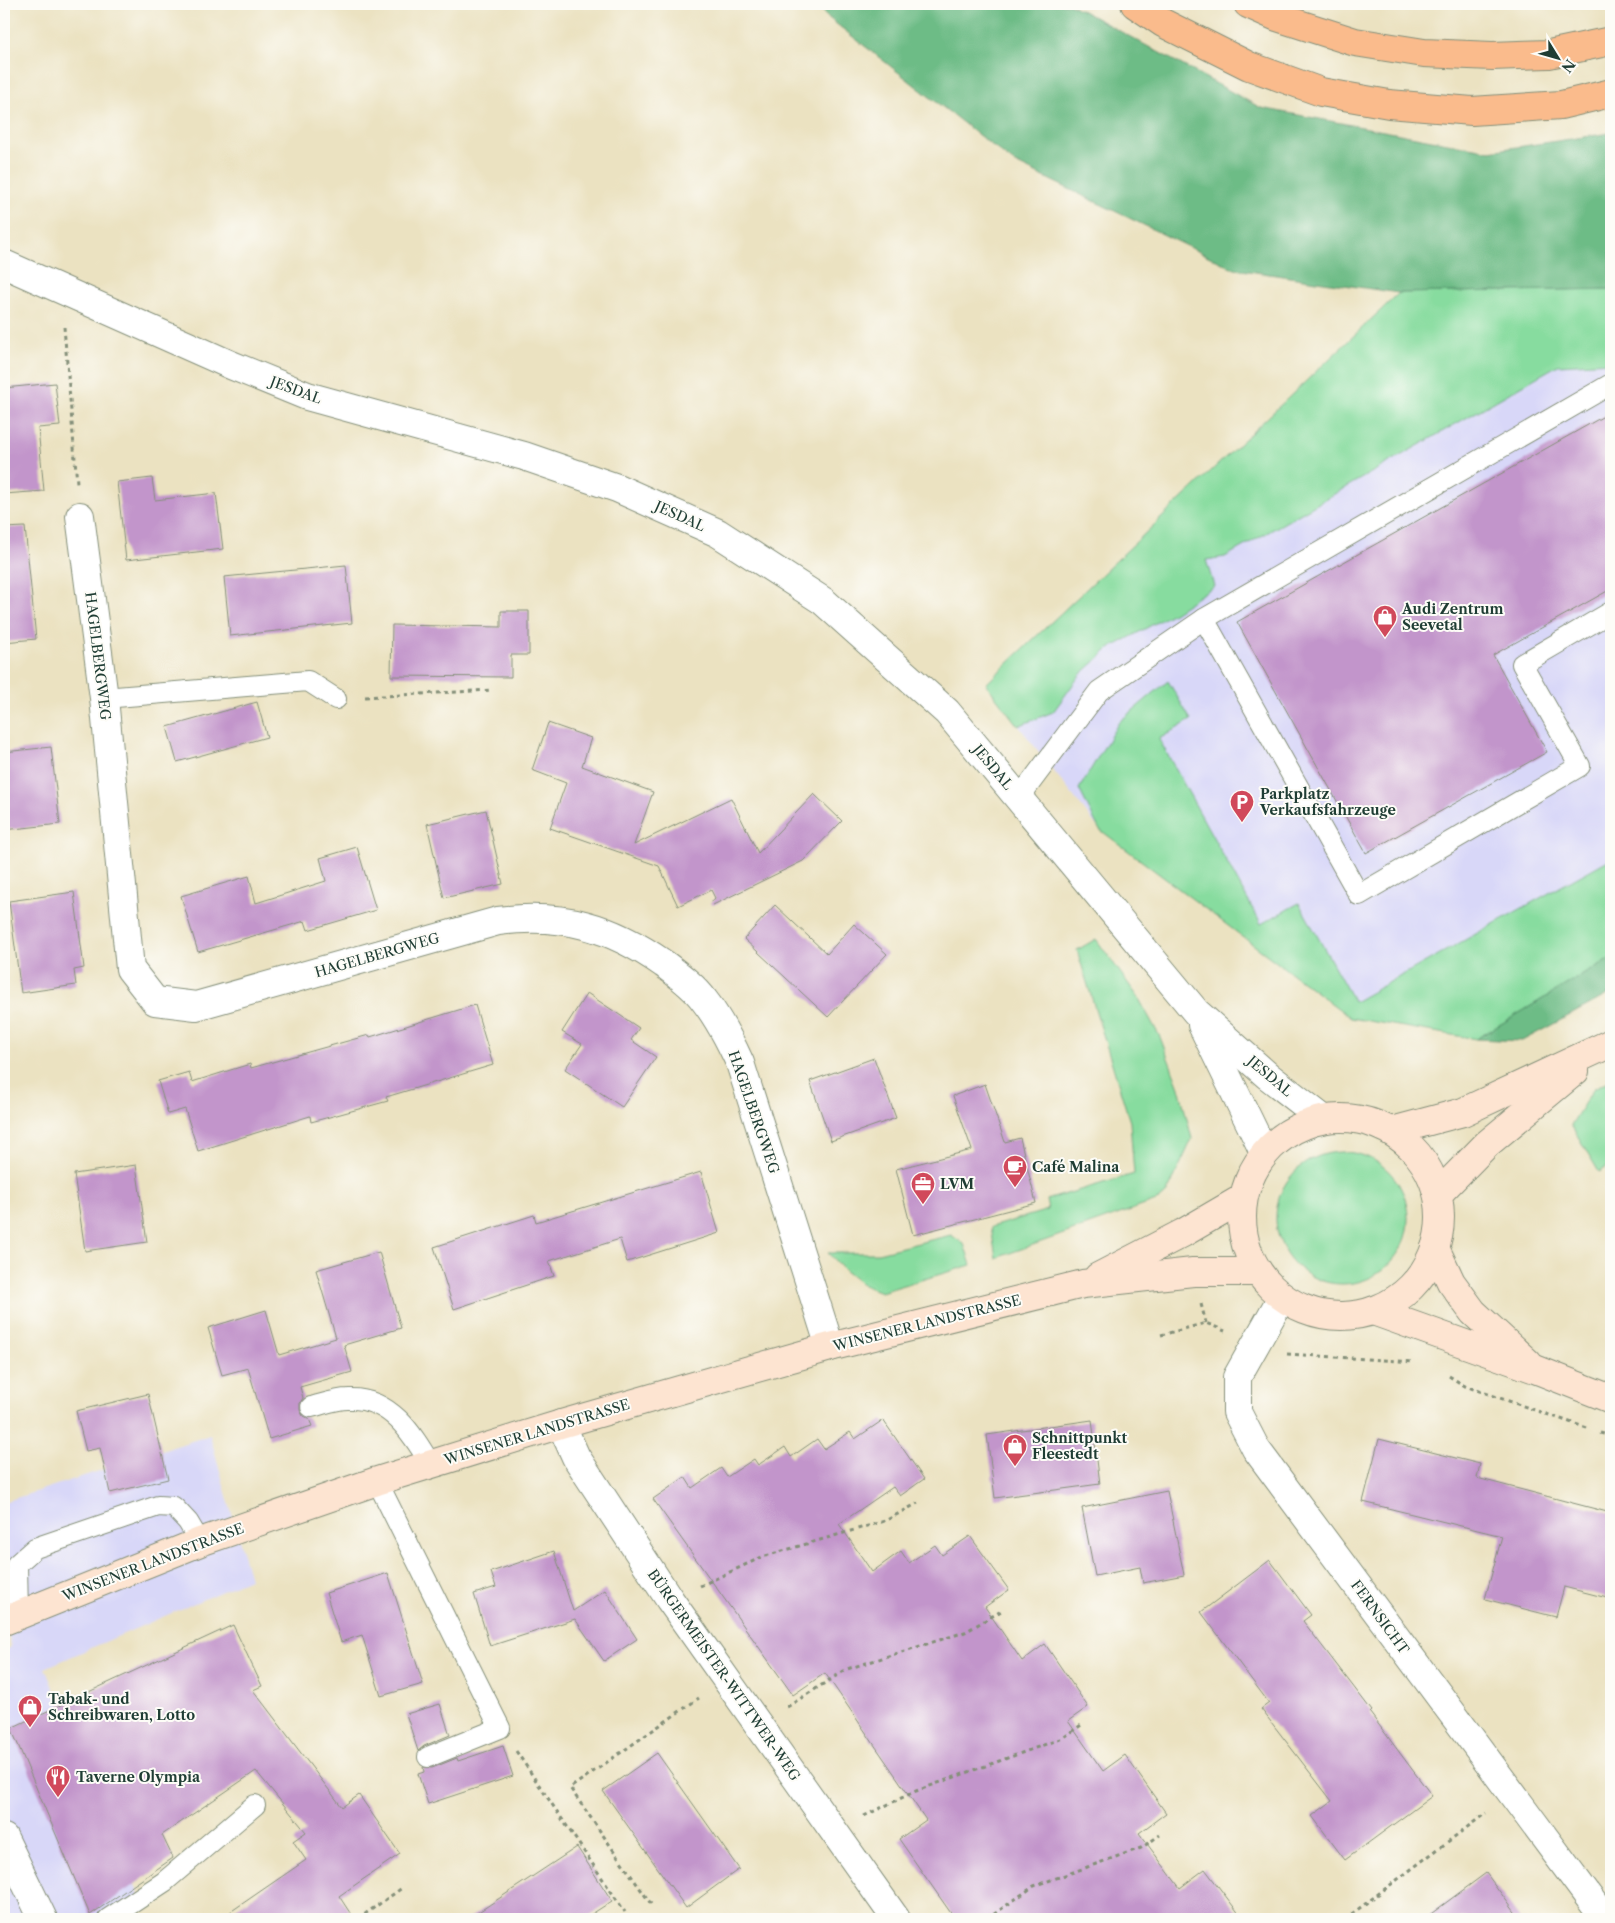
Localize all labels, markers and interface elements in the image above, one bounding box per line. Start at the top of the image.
north arrow [1532,32,1582,82]
text: N [1558,56,1579,76]
street label: JESDAL [266,372,324,408]
street label: JESDAL [650,496,708,535]
street label: HAGELBERGWEG [81,591,115,721]
place label: Audi Zentrum Seevetal [1401,600,1503,634]
shop icon: Audi Zentrum Seevetal [1372,604,1398,638]
street label: JESDAL [968,739,1017,793]
place label: Parkplatz Verkaufsfahrzeuge [1259,785,1396,819]
parking icon: Parkplatz Verkaufsfahrzeuge [1229,789,1255,823]
street label: HAGELBERGWEG [313,929,441,981]
street label: HAGELBERGWEG [725,1048,783,1176]
street label: JESDAL [1242,1051,1296,1100]
cafe icon: Café Malina [1002,1154,1028,1188]
place label: Café Malina [1032,1158,1120,1176]
office icon: LVM [910,1171,936,1205]
place label: LVM [940,1175,974,1193]
street label: WINSENER LANDSTRASSE [830,1291,1023,1355]
street label: WINSENER LANDSTRASSE [441,1395,632,1469]
place label: Schnittpunkt Fleestedt [1032,1429,1127,1463]
shop icon: Schnittpunkt Fleestedt [1002,1433,1028,1467]
street label: WINSENER LANDSTRASSE [59,1519,246,1605]
street label: BÜRGERMEISTER-WITTWER-WEG [644,1566,804,1784]
street label: FERNSICHT [1347,1576,1413,1658]
place label: Tabak- und Schreibwaren, Lotto [48,1690,195,1724]
shop icon: Tabak- und Schreibwaren, Lotto [17,1694,43,1728]
restaurant icon: Taverne Olympia [45,1764,71,1798]
place label: Taverne Olympia [76,1768,201,1786]

